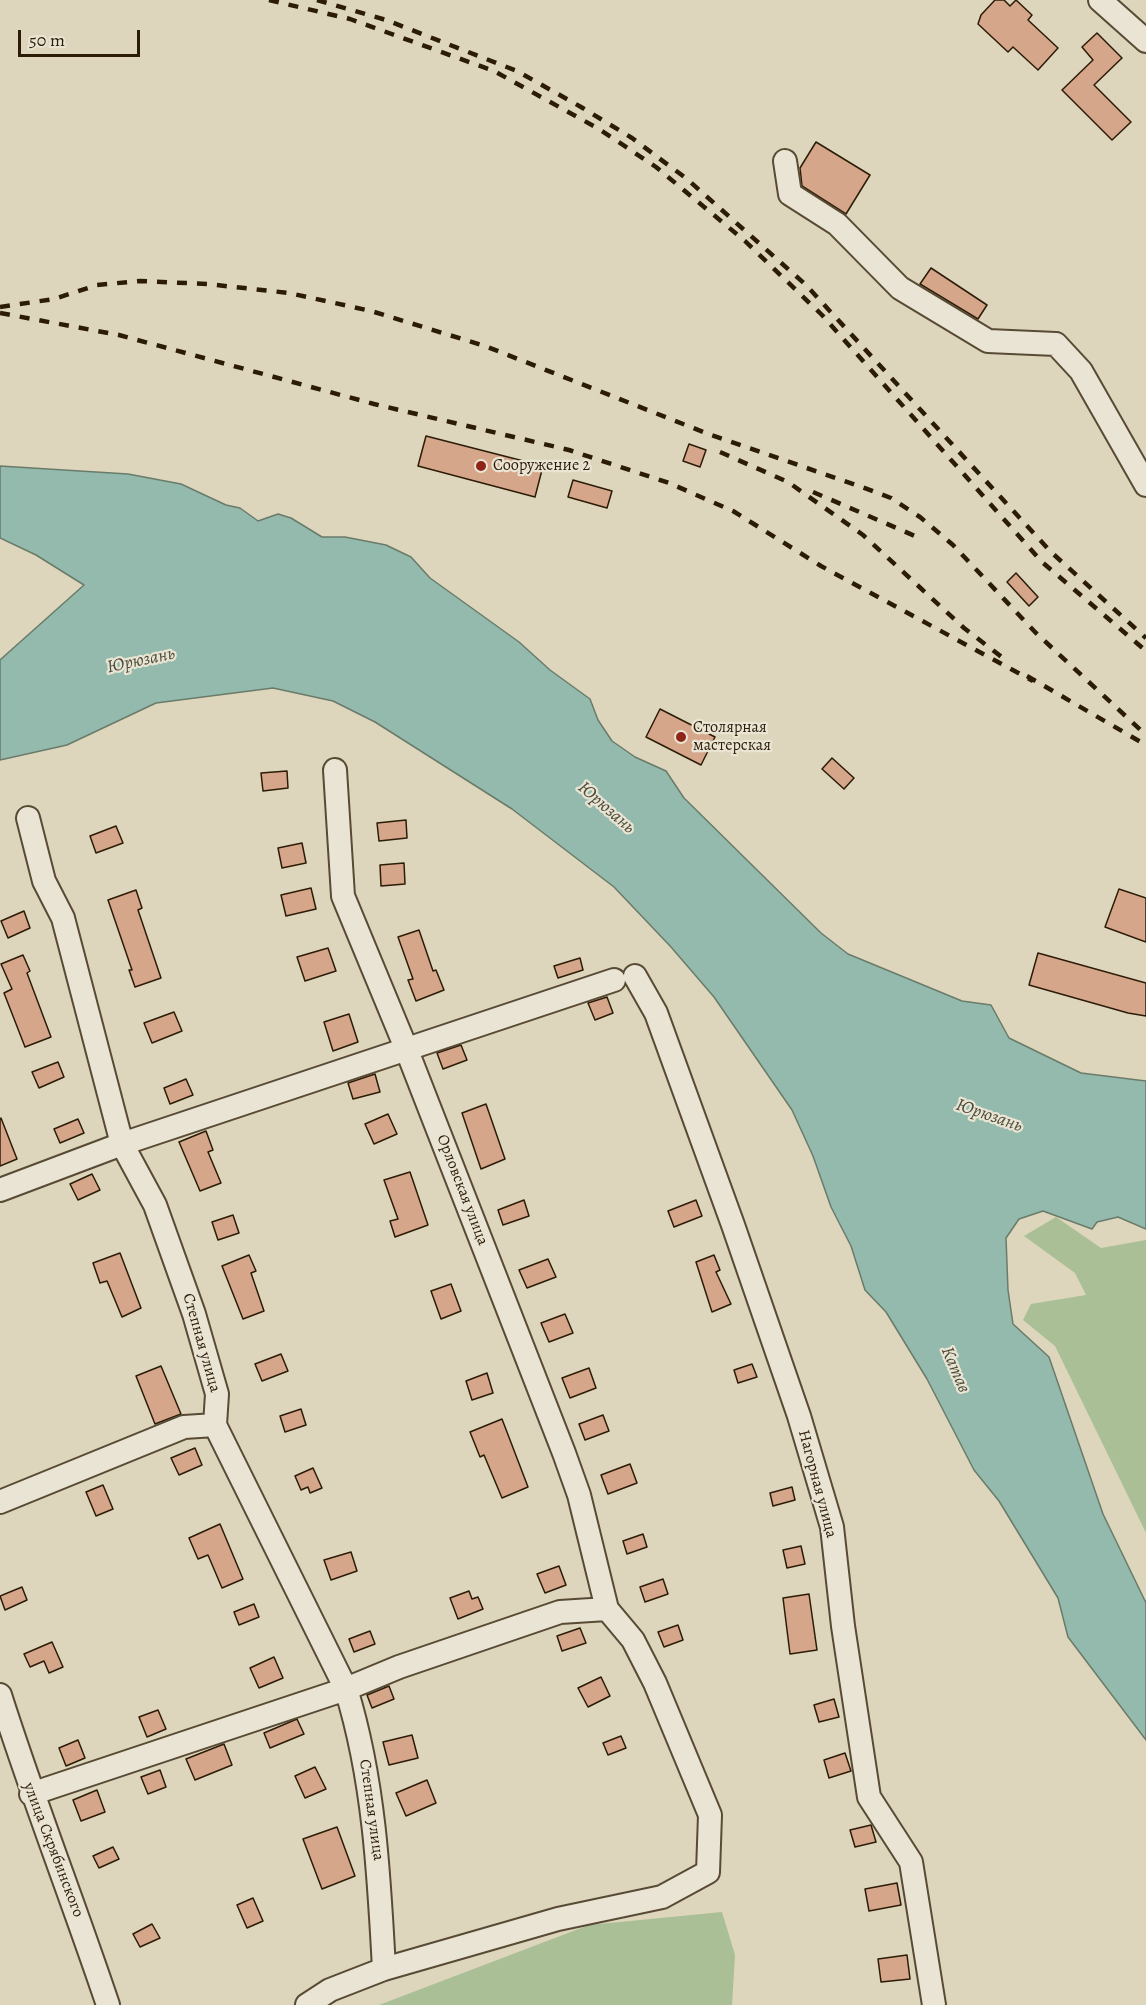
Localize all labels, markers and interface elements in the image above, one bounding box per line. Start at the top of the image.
scale bar [21,18,142,56]
text: 50 m [29,28,65,52]
place label: Сооружение 2 [493,456,590,476]
marker: Сооружение 2 [474,459,488,473]
water label: Юрюзань [105,643,177,679]
place label: Столярная мастерская [693,718,771,756]
marker: Столярная мастерская [674,730,688,744]
water label: Юрюзань [573,777,639,839]
water label: Юрюзань [953,1095,1025,1137]
street label: Орловская улица [432,1132,492,1248]
street label: Степная улица [178,1291,224,1395]
water label: Катав [936,1344,974,1396]
street label: Нагорная улица [793,1428,841,1540]
street label: Степная улица [354,1758,388,1862]
street label: улица Скрябинского [18,1780,88,1920]

